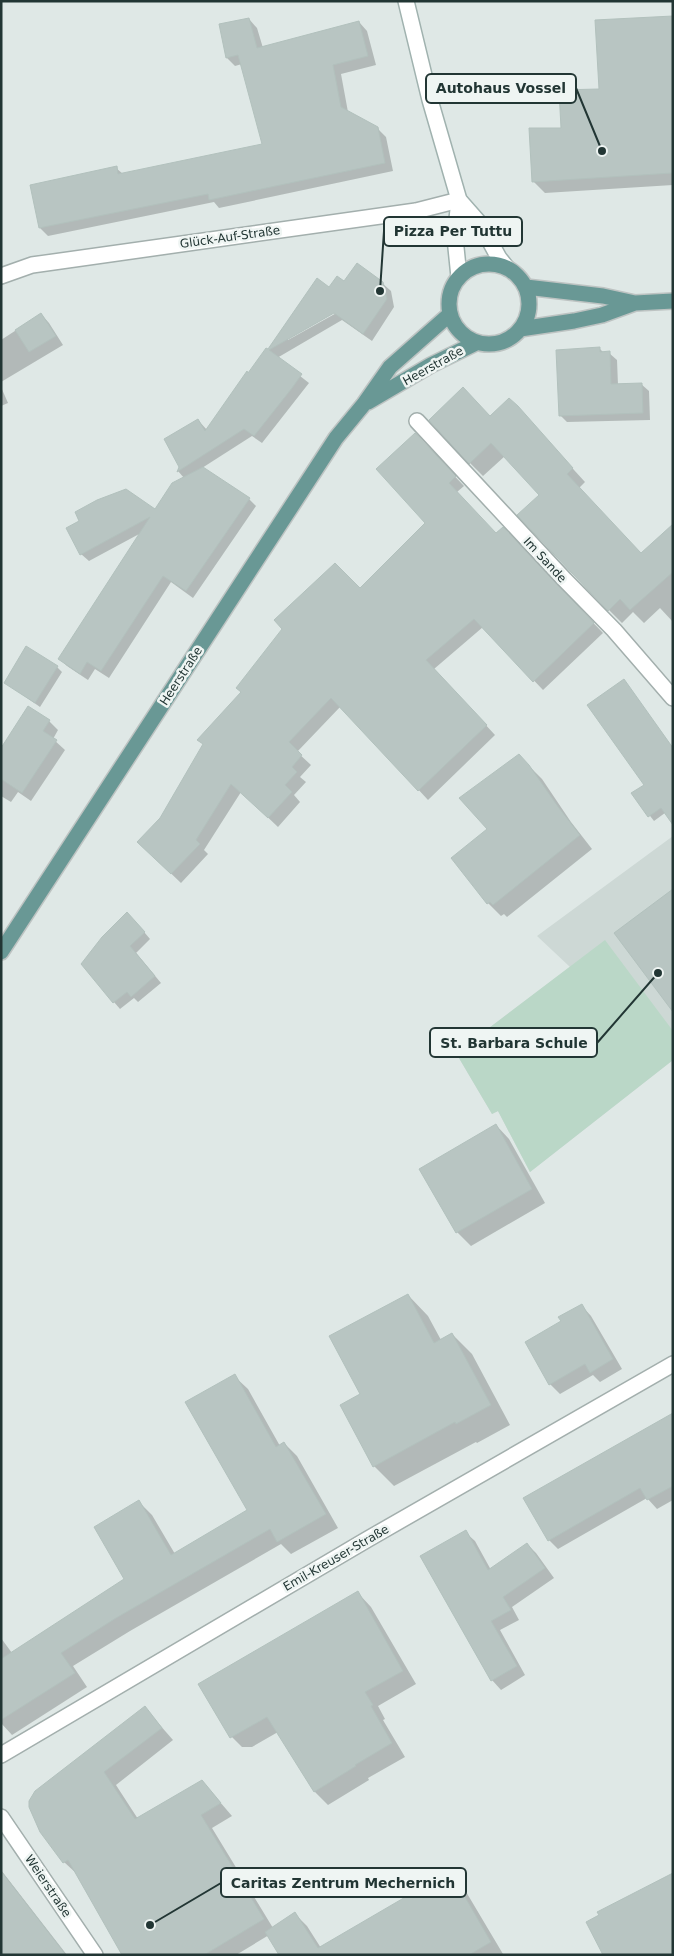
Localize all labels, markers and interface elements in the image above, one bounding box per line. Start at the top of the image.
callout: Autohaus Vossel [426,74,576,103]
text: Autohaus Vossel [436,80,566,96]
callout: Pizza Per Tuttu [384,217,522,246]
street label: Glück-Auf-Straße [179,223,281,251]
text: Pizza Per Tuttu [394,223,512,239]
street label: Heerstraße [400,344,466,388]
street label: Im Sande [521,535,569,585]
street label: Heerstraße [157,644,205,708]
callout: St. Barbara Schule [430,1028,597,1057]
text: St. Barbara Schule [440,1035,588,1051]
street label: Emil-Kreuser-Straße [281,1522,391,1594]
street label: Weierstraße [22,1852,74,1920]
callout: Caritas Zentrum Mechernich [221,1868,466,1897]
text: Caritas Zentrum Mechernich [231,1875,455,1891]

